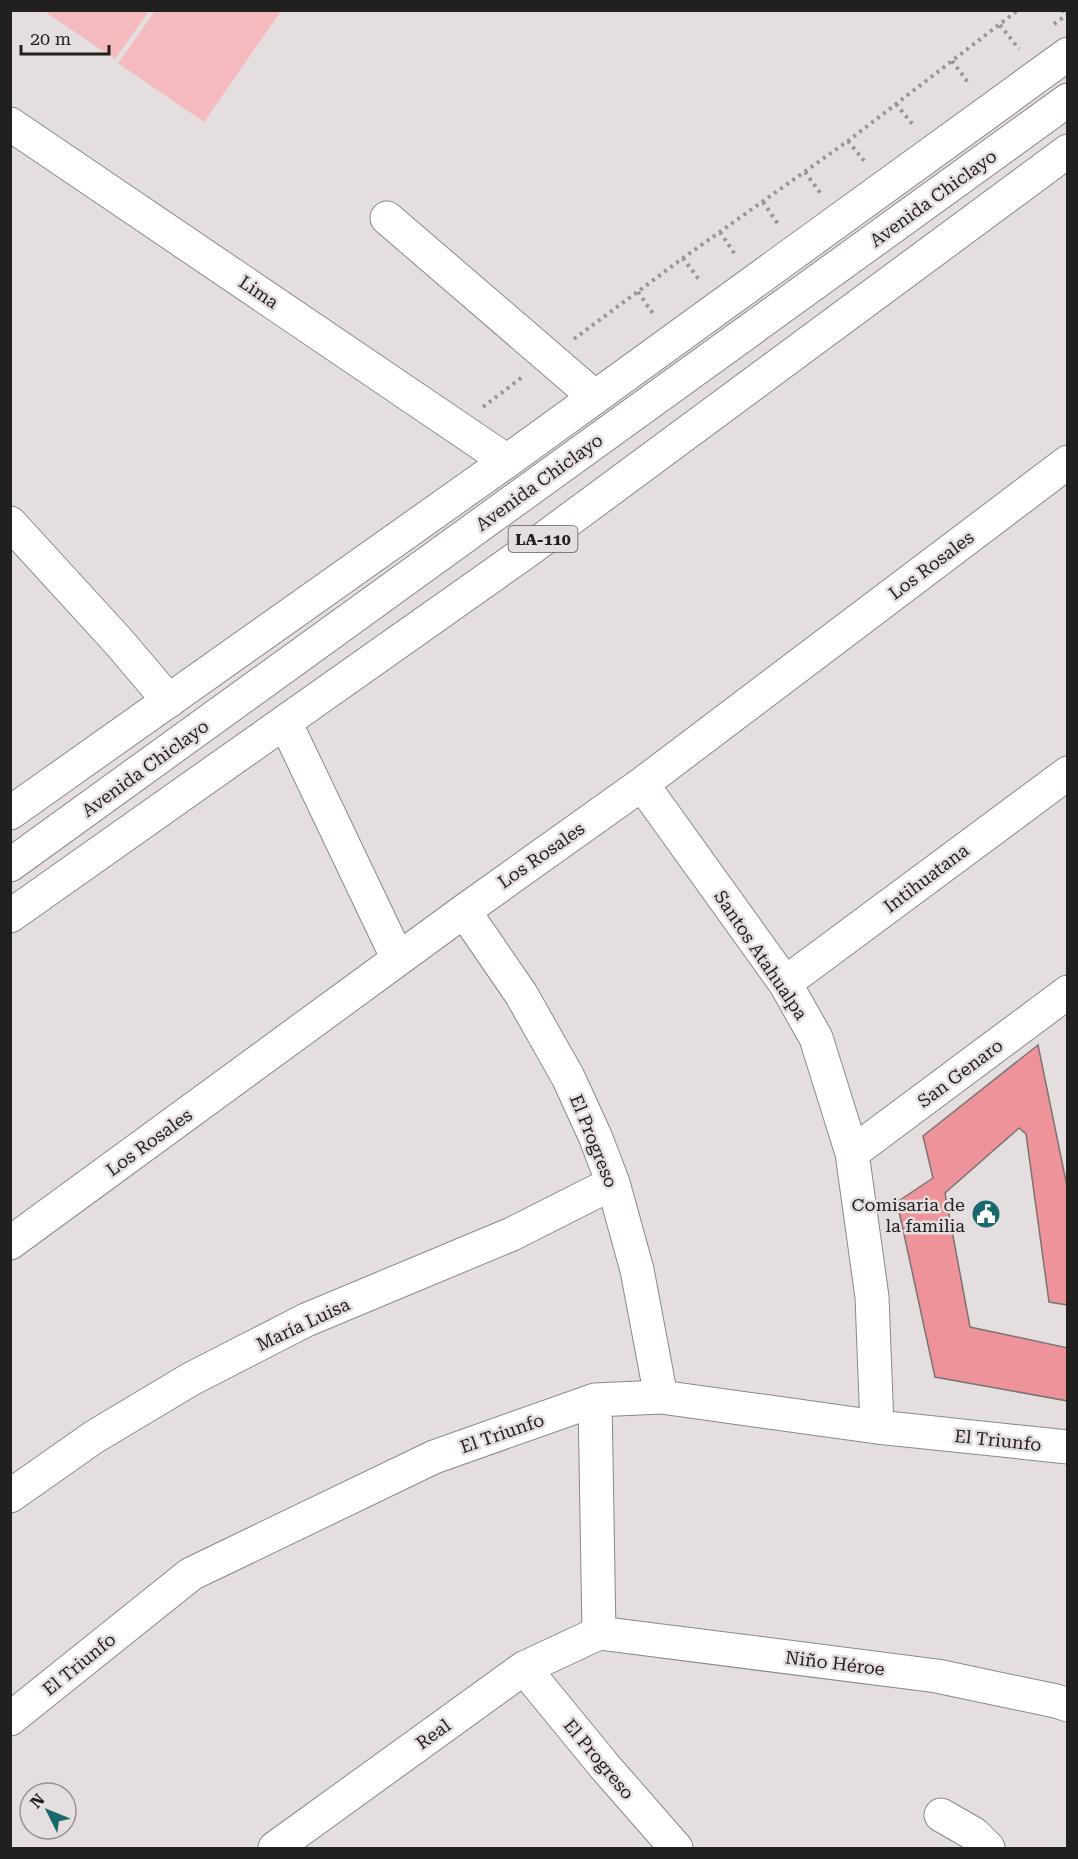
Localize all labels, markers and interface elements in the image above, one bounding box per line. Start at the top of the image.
scale bar [21,18,110,56]
text: 20 m [30,28,71,49]
street label: Avenida Chiclayo [865,145,1001,251]
street label: Lima [235,271,283,313]
street label: Avenida Chiclayo [471,429,607,535]
road number: LA-110 [508,526,578,552]
street label: Los Rosales [884,526,978,604]
street label: Avenida Chiclayo [77,715,213,821]
street label: Los Rosales [494,817,588,893]
street label: Intihuatana [879,839,973,917]
street label: Santos Atahualpa [710,886,812,1024]
street label: San Genaro [913,1034,1007,1112]
street label: El Progreso [566,1091,622,1191]
street label: Los Rosales [102,1104,196,1180]
place label: Comisaria de la familia [852,1194,965,1236]
public building icon: Comisaria de la familia [970,1198,1002,1230]
street label: María Luisa [253,1293,353,1355]
street label: El Triunfo [457,1409,547,1457]
street label: El Triunfo [953,1425,1043,1455]
street label: El Triunfo [38,1628,120,1700]
street label: Niño Héroe [784,1646,886,1680]
street label: Real [412,1714,455,1753]
street label: El Progreso [559,1715,639,1803]
north arrow [18,1781,78,1841]
text: N [26,1790,49,1812]

